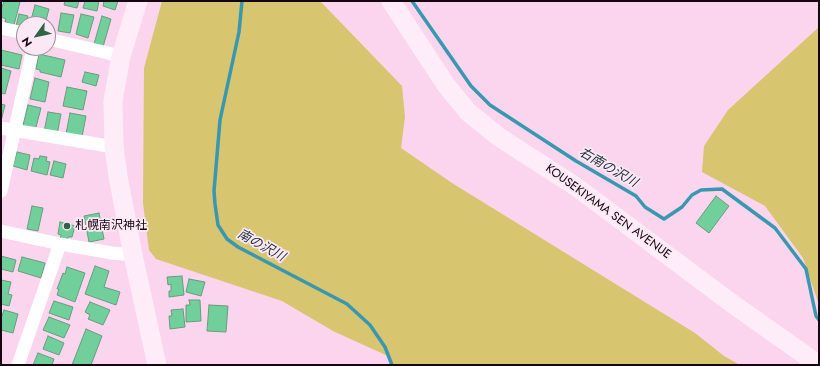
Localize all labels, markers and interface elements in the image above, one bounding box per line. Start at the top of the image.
north arrow [16,16,56,56]
text: N [18,34,36,50]
water label: 右南の沢川 [576,145,640,191]
street label: KOUSEKIYAMA SEN AVENUE [542,162,674,262]
place label: 札幌南沢神社 [75,219,147,233]
marker: 札幌南沢神社 [62,221,72,231]
water label: 南の沢川 [234,227,288,265]

